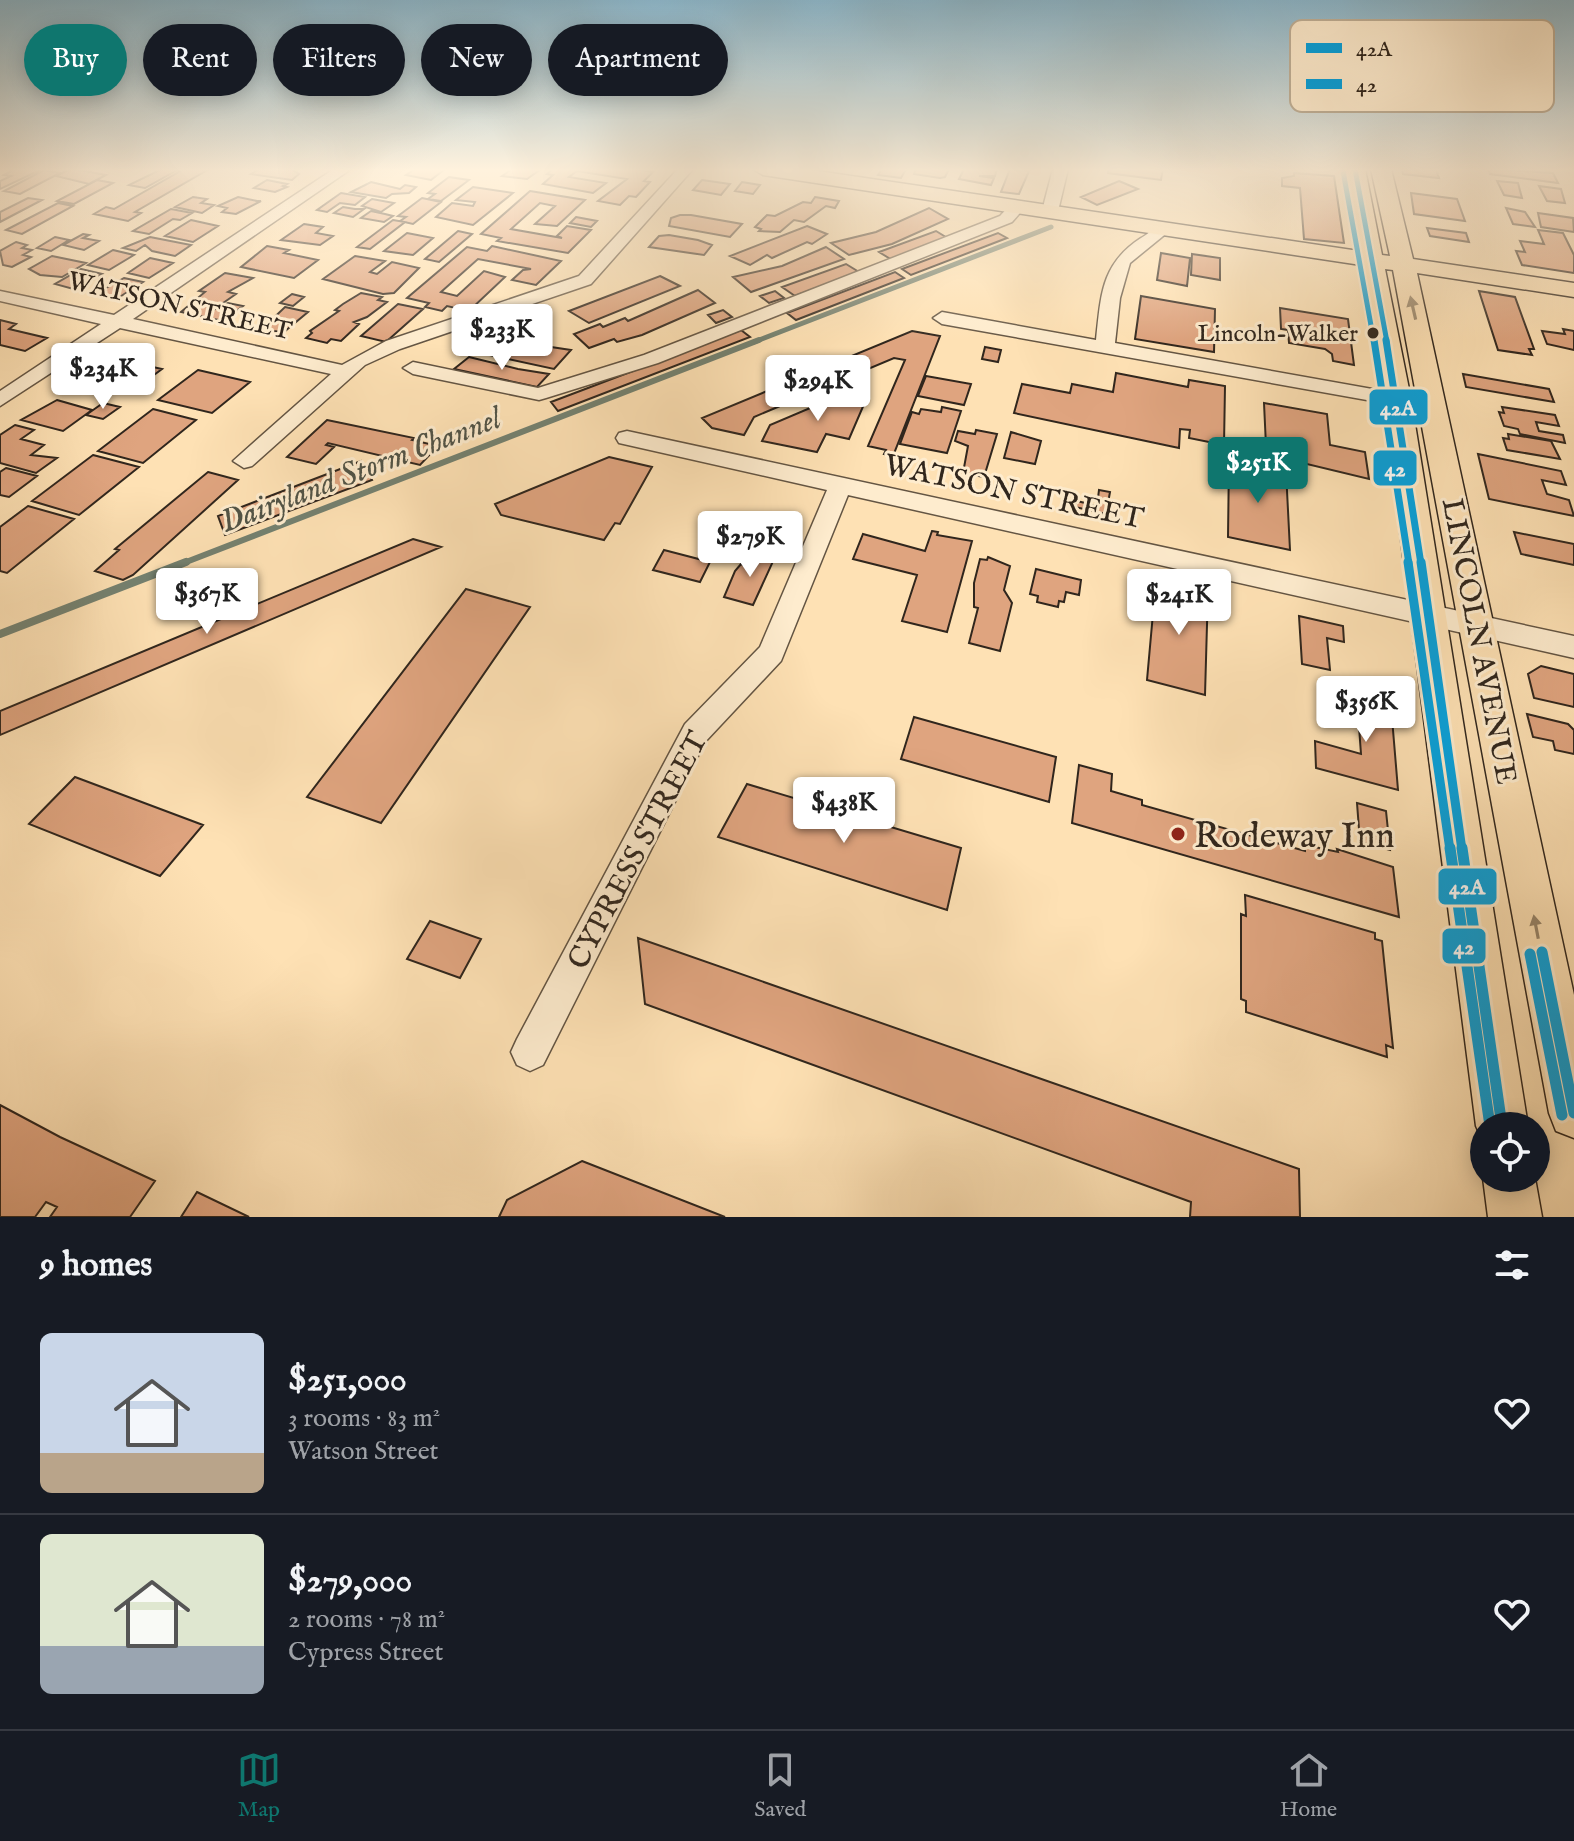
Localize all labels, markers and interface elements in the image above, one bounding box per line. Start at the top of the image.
legend [1290,20,1554,112]
chip: Buy [24,24,127,96]
chip: Rent [143,24,257,96]
chip: Filters [273,24,405,96]
chip: New [421,24,532,96]
chip: Apartment [548,24,728,96]
text: 42A [1356,36,1393,64]
text: 42 [1356,72,1377,100]
street label: WATSON STREET [64,265,295,348]
one-way arrow [1407,296,1419,321]
pin: $233K [446,304,558,372]
text: $233K [470,313,534,346]
place label: Lincoln-Walker [1197,319,1358,350]
marker: Lincoln-Walker [1365,325,1381,341]
pin: $234K [47,343,159,411]
text: $234K [69,352,137,385]
pin: $294K [762,355,874,423]
text: $294K [783,364,853,397]
line badge: 42A [1368,388,1429,426]
text: 42A [1380,395,1417,423]
water label: Dairyland Storm Channel [215,398,509,544]
pin: $251K [1202,437,1314,505]
text: $251K [1226,446,1290,479]
street label: WATSON STREET [880,447,1147,539]
line badge: 42 [1372,449,1418,487]
text: 42 [1384,456,1406,484]
street label: LINCOLN AVENUE [1432,495,1524,788]
pin: $279K [694,511,806,579]
text: $279K [716,520,784,553]
pin: $367K [151,568,263,636]
pin: $241K [1123,569,1235,637]
text: $367K [174,577,240,610]
text: $241K [1145,578,1213,611]
pin: $356K [1310,676,1422,744]
text: $356K [1334,685,1398,718]
street label: CYPRESS STREET [560,725,718,976]
pin: $438K [788,777,900,845]
text: $438K [811,786,877,819]
place label: Rodeway Inn [1194,814,1395,860]
marker: Rodeway Inn [1169,825,1187,843]
line badge: 42A [1437,867,1498,906]
text: 42A [1449,874,1486,902]
one-way arrow [1530,914,1542,939]
line badge: 42 [1441,927,1487,965]
text: 42 [1453,934,1475,962]
map controls [1470,1112,1550,1192]
button: locate [1470,1112,1550,1192]
icon: filters [1490,1243,1534,1287]
text: 9 homes [40,1244,152,1287]
text: $251,000 [288,1359,407,1402]
icon: home [104,1365,200,1461]
icon: heart [1490,1391,1534,1435]
text: 3 rooms · 83 m² [288,1402,440,1435]
text: Watson Street [288,1435,439,1468]
text: $279,000 [288,1560,412,1603]
icon: home [104,1566,200,1662]
icon: heart [1490,1592,1534,1636]
text: 2 rooms · 78 m² [288,1603,445,1636]
text: Cypress Street [288,1636,443,1669]
tab: Map [237,1748,281,1824]
tab: Saved [754,1748,806,1824]
tab: Home [1280,1748,1337,1824]

